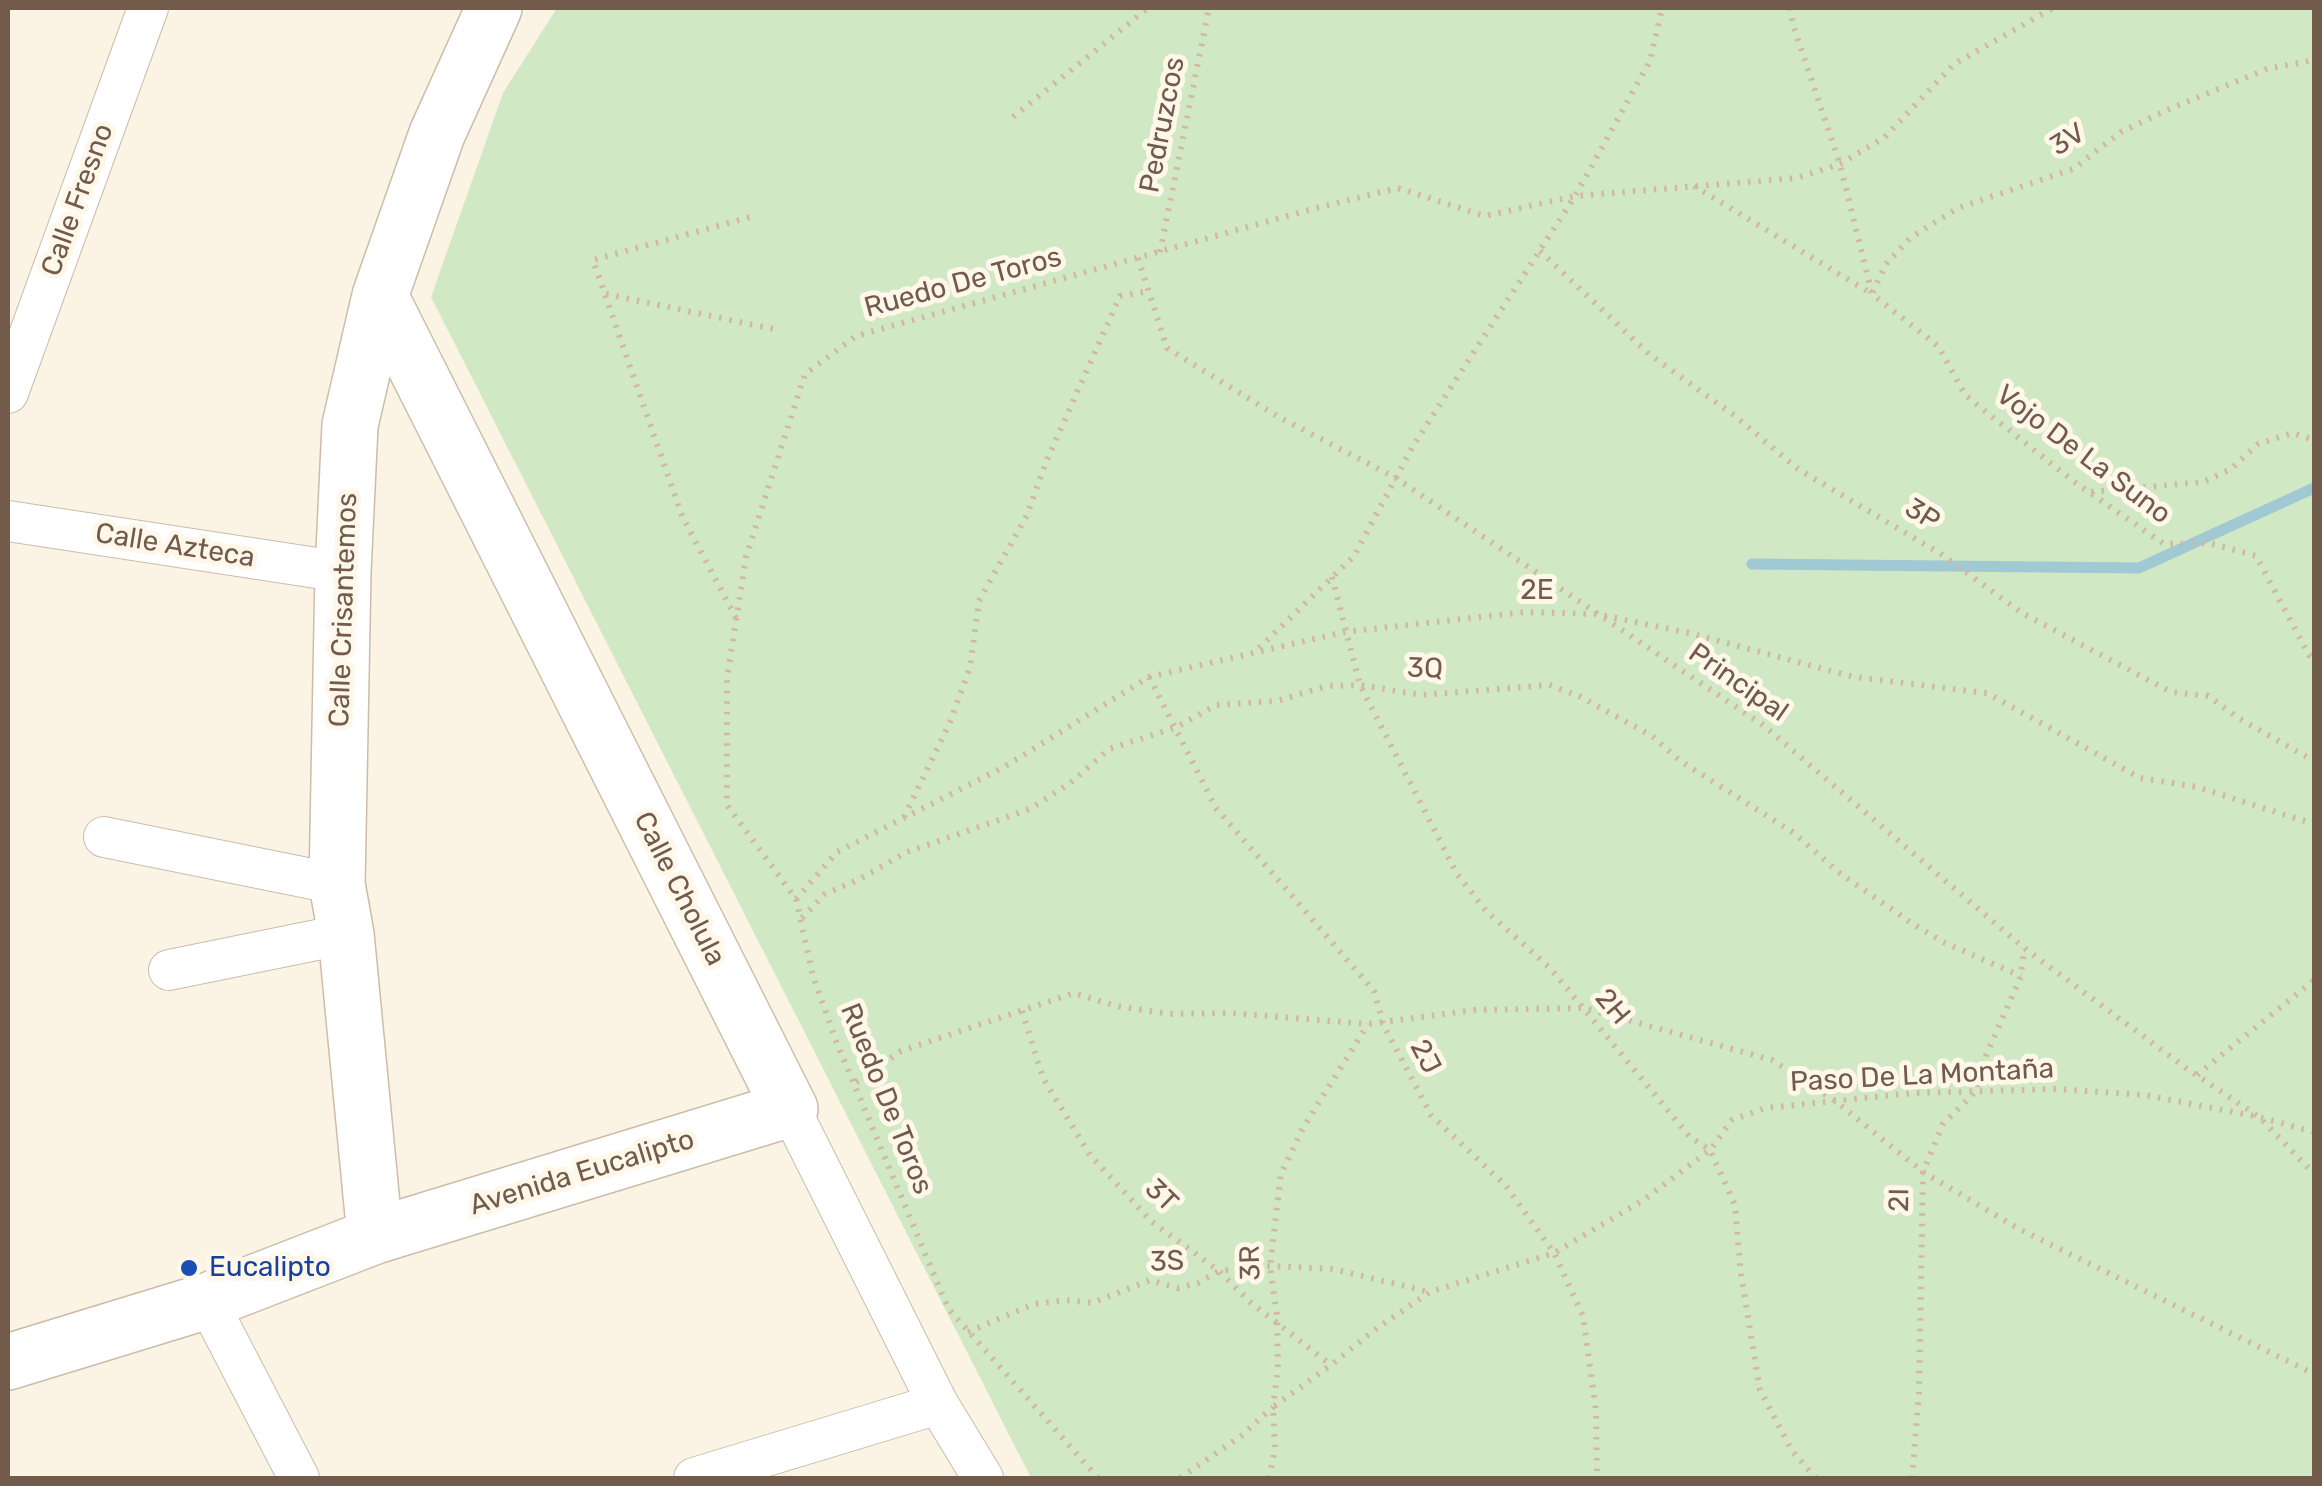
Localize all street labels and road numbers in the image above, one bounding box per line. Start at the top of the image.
street label: Pedruzcos [1133,54,1193,196]
street label: 3V [2044,116,2092,164]
street label: Calle Fresno [35,119,121,281]
street label: Ruedo De Toros [861,241,1065,325]
street label: Vojo De La Suno [1989,378,2177,532]
street label: Calle Crisantemos [323,492,365,728]
street label: 3P [1898,492,1946,538]
street label: Calle Azteca [93,517,257,575]
street label: 2E [1520,574,1554,608]
street label: Principal [1682,637,1794,729]
street label: 3Q [1407,652,1443,686]
street label: Calle Cholula [626,807,732,971]
street label: 2H [1587,982,1637,1032]
street label: Ruedo De Toros [832,999,940,1199]
street label: 2J [1402,1034,1448,1080]
street label: Paso De La Montaña [1789,1052,2055,1100]
street label: Avenida Eucalipto [466,1123,698,1223]
street label: 3T [1137,1172,1185,1220]
street label: 2I [1883,1188,1917,1212]
street label: 3S [1149,1245,1185,1279]
street label: 3R [1234,1245,1268,1281]

